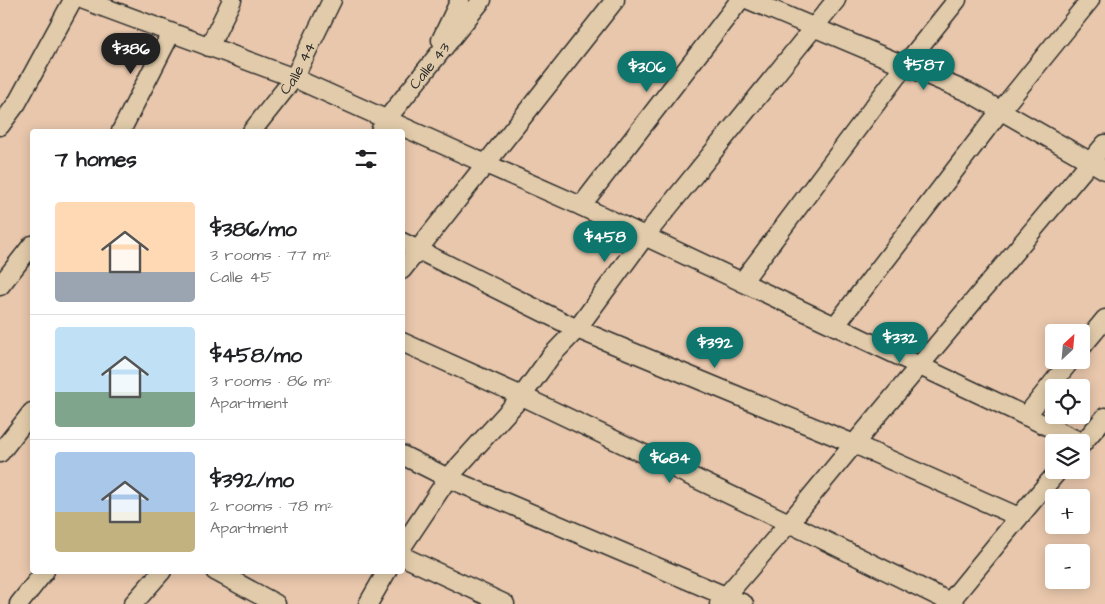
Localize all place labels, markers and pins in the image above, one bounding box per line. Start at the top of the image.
pin: $386 [101,32,161,75]
pin: $587 [894,48,954,91]
pin: $306 [617,51,677,93]
pin: $458 [575,220,635,263]
pin: $332 [870,322,930,364]
pin: $392 [685,326,745,369]
pin: $684 [640,442,700,484]

